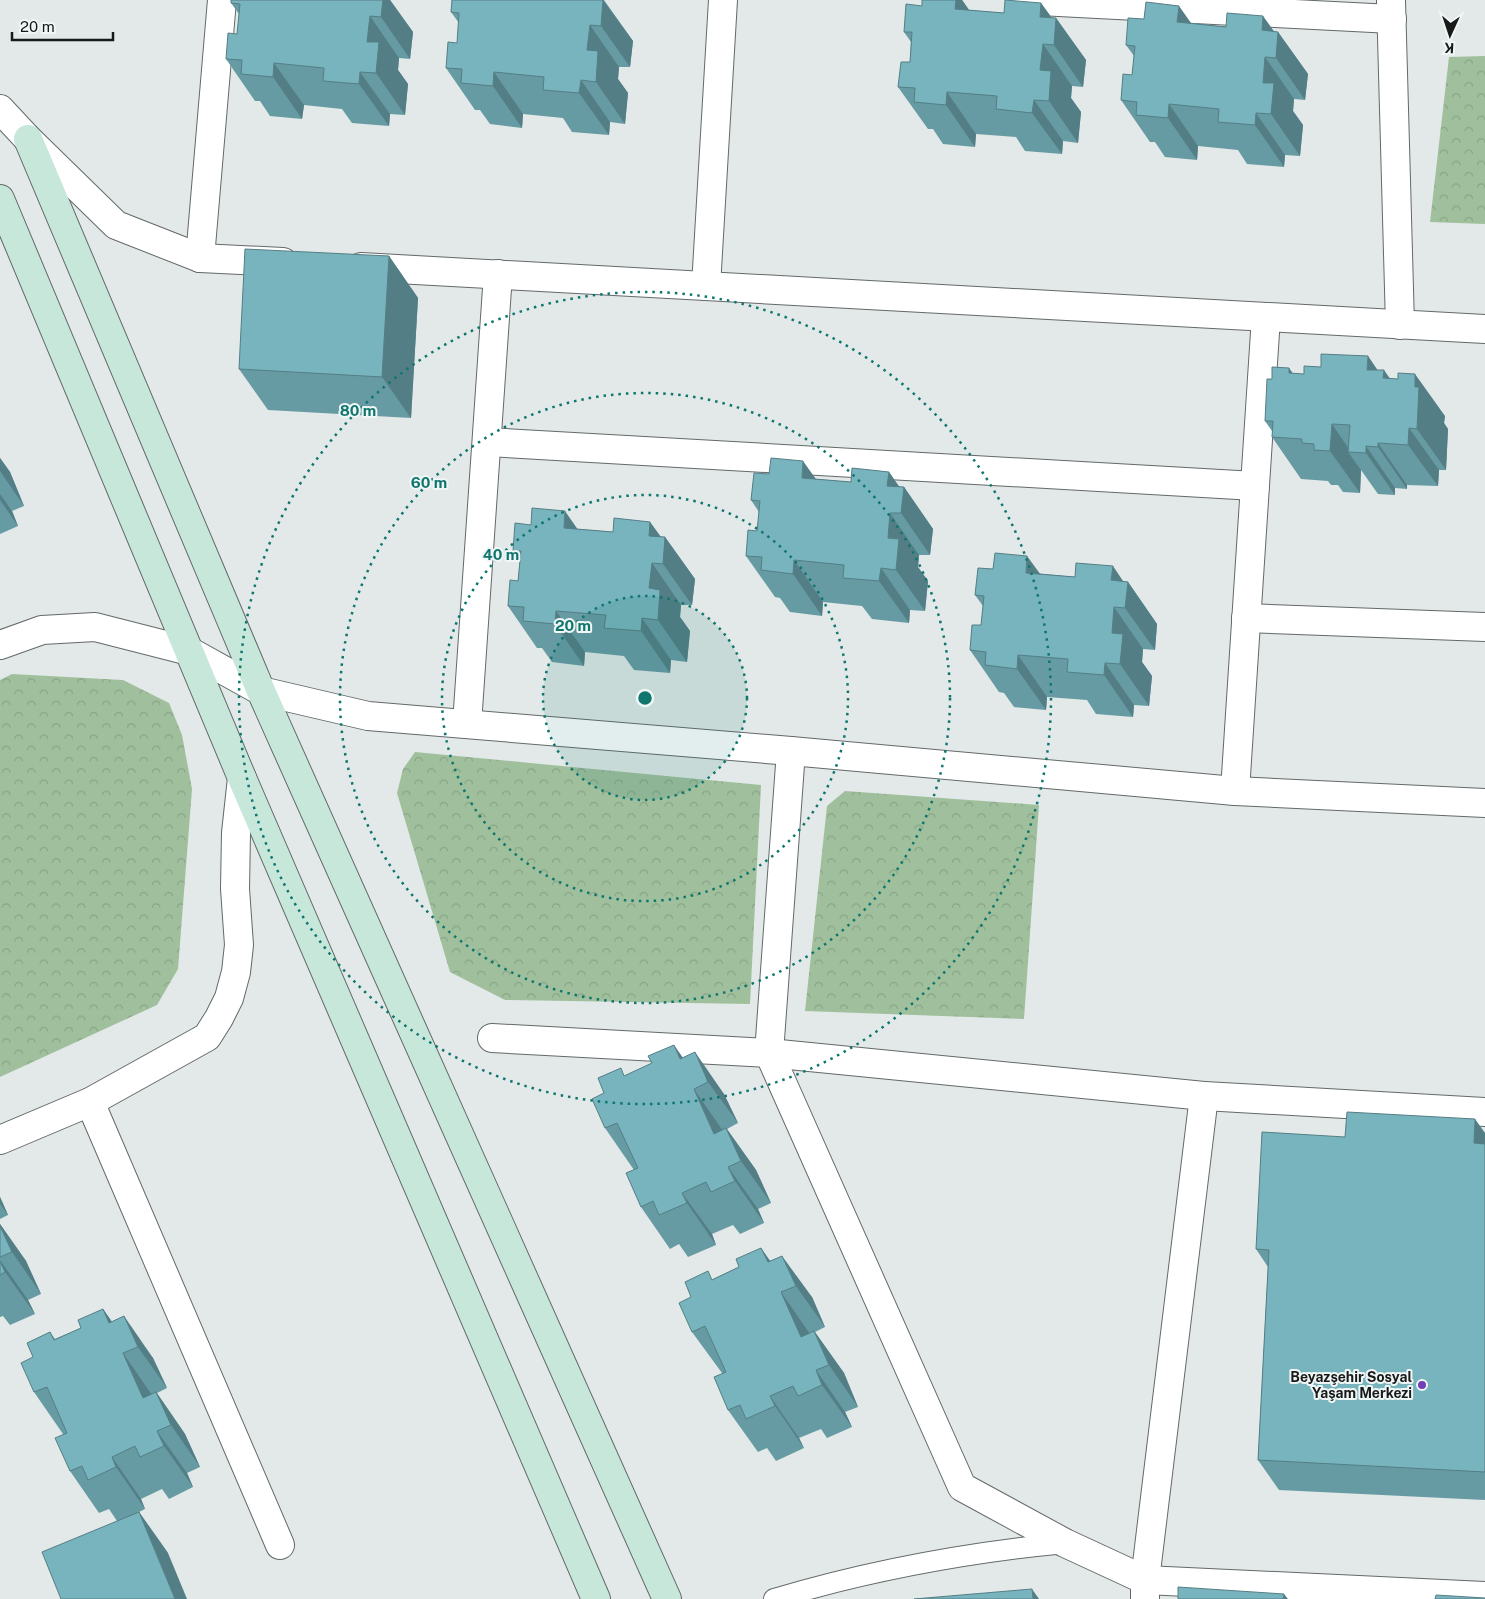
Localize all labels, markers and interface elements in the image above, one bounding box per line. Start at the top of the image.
scale bar [12,10,114,42]
north arrow [1425,10,1475,60]
text: 20 m [20,18,55,35]
text: K [1444,40,1455,56]
text: 80 m [340,402,376,419]
text: 60 m [411,474,447,491]
text: 40 m [483,546,519,563]
text: 20 m [555,617,591,634]
centre of rings [636,689,654,707]
place label: Beyazşehir Sosyal Yaşam Merkezi [1290,1369,1412,1401]
marker: Beyazşehir Sosyal Yaşam Merkezi [1416,1379,1428,1391]

